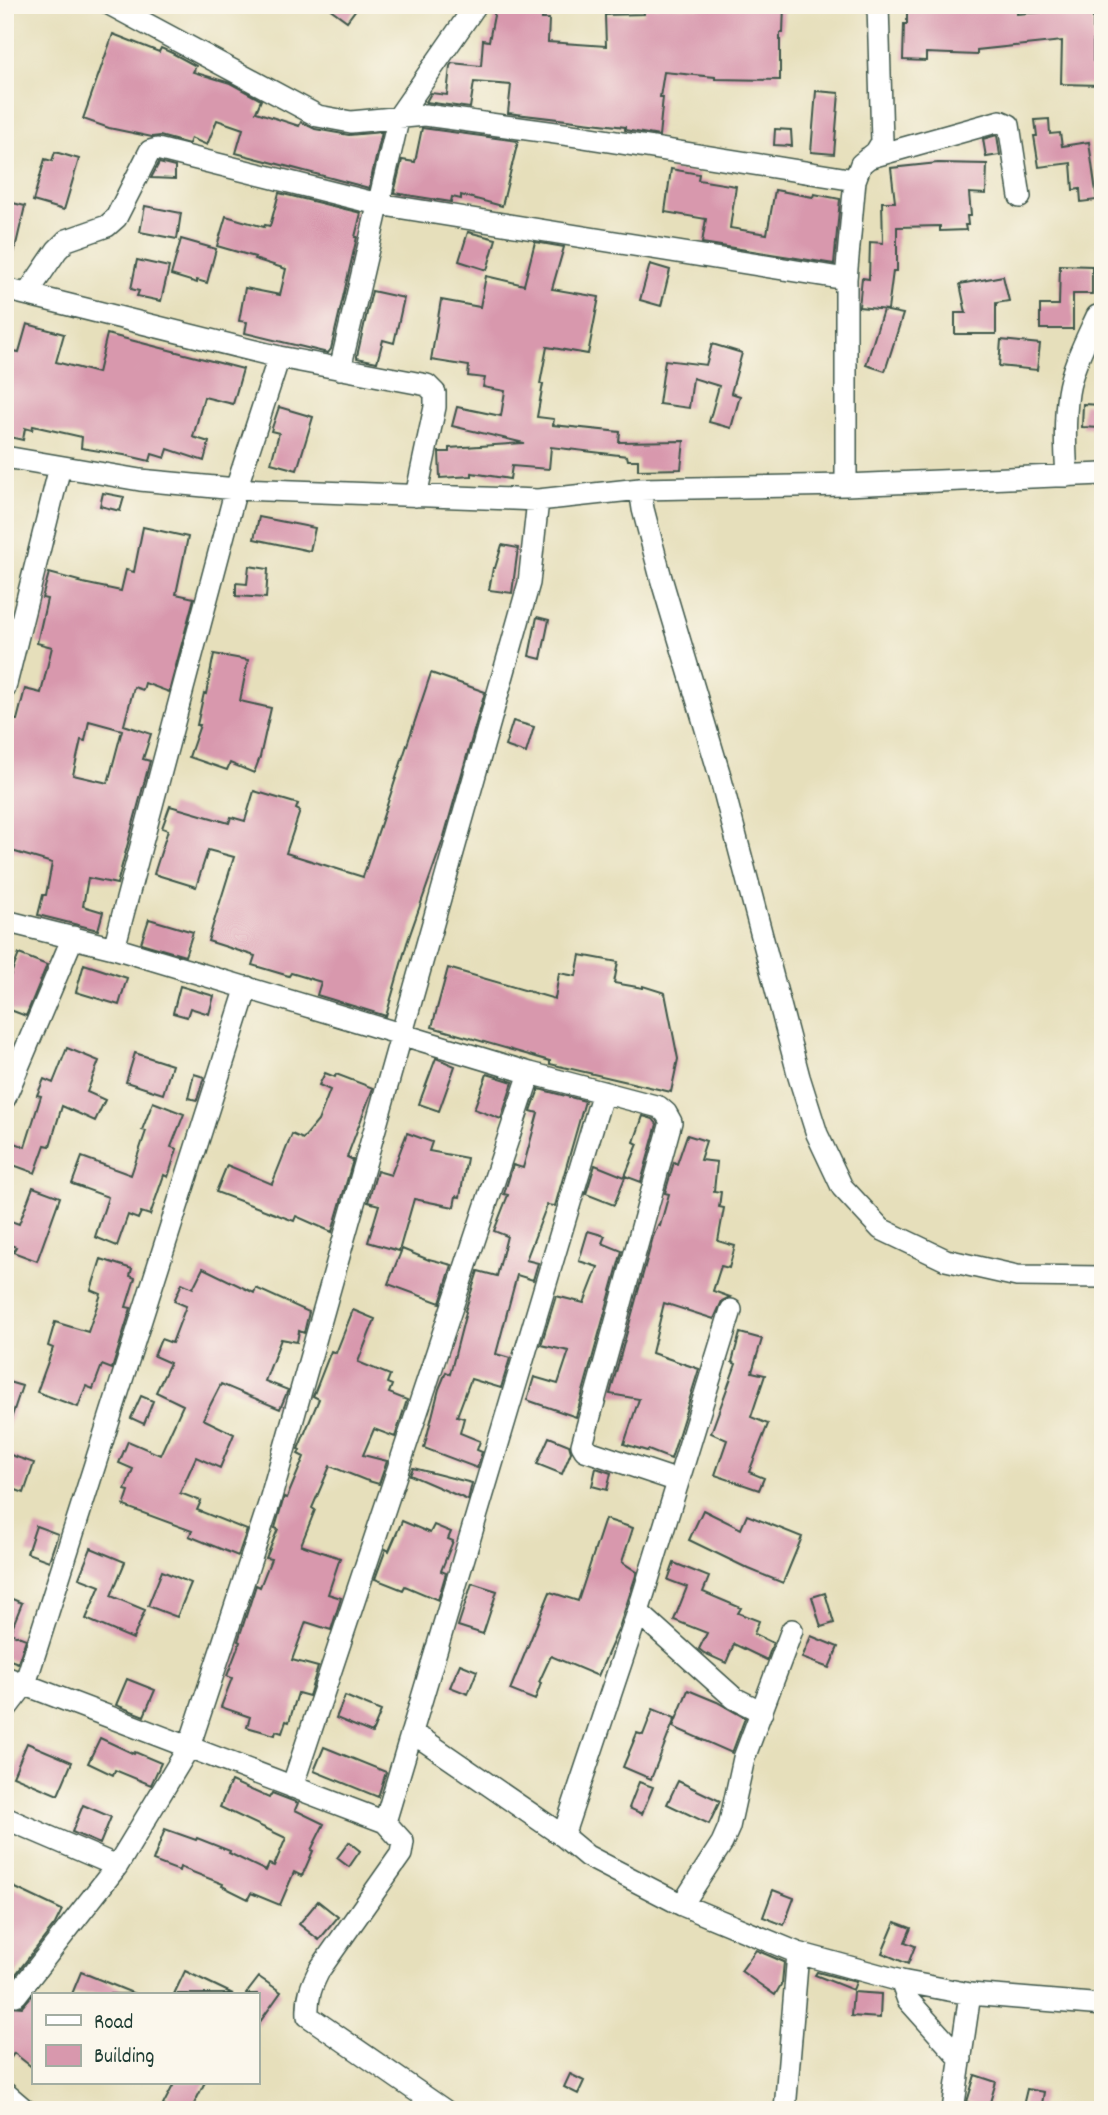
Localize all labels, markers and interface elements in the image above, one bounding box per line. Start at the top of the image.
legend [32,1993,259,2084]
text: Road [94,2009,133,2039]
text: Building [94,2043,154,2073]

